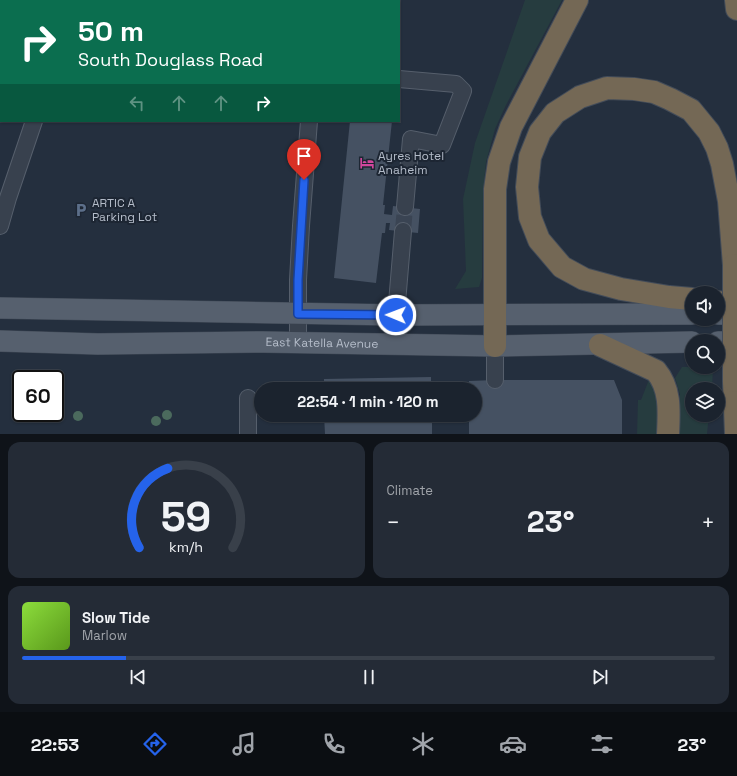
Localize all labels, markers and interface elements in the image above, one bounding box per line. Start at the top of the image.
text: 50 m [78,13,144,49]
icon: right [12,16,64,68]
text: South Douglass Road [78,48,263,71]
icon: left [126,92,148,114]
icon: ahead [168,92,190,114]
icon: ahead [210,92,232,114]
icon: right [252,92,274,114]
pin [287,139,321,180]
icon: arrive [293,145,315,167]
place label: Ayres Hotel Anaheim [378,148,444,178]
hotel icon: Ayres Hotel Anaheim [359,155,375,171]
place label: ARTIC A Parking Lot [92,195,157,225]
parking icon: ARTIC A Parking Lot [73,202,89,218]
map controls [685,286,725,422]
button: sound [685,286,725,326]
position arrow [375,294,417,336]
street label: East Katella Avenue [265,334,379,352]
button: search [685,334,725,374]
speed limit sign: 60 [12,370,64,422]
button: layers [685,382,725,422]
text: 22:54 · 1 min · 120 m [297,392,439,411]
text: Climate [387,482,433,499]
text: 59 [161,490,212,543]
text: 23° [527,502,575,541]
text: − [387,508,400,536]
text: + [701,508,715,536]
text: km/h [169,538,203,556]
text: Slow Tide [82,608,150,627]
text: Marlow [82,627,127,644]
icon: previous [127,666,149,688]
icon: pause [358,666,380,688]
icon: next [589,666,611,688]
icon: directions [141,730,169,758]
icon: music [230,730,258,758]
icon: phone [320,730,348,758]
icon: climate [409,730,437,758]
icon: car [499,730,527,758]
icon: filters [588,730,616,758]
text: 22:53 [31,733,79,756]
text: 23° [678,733,706,756]

